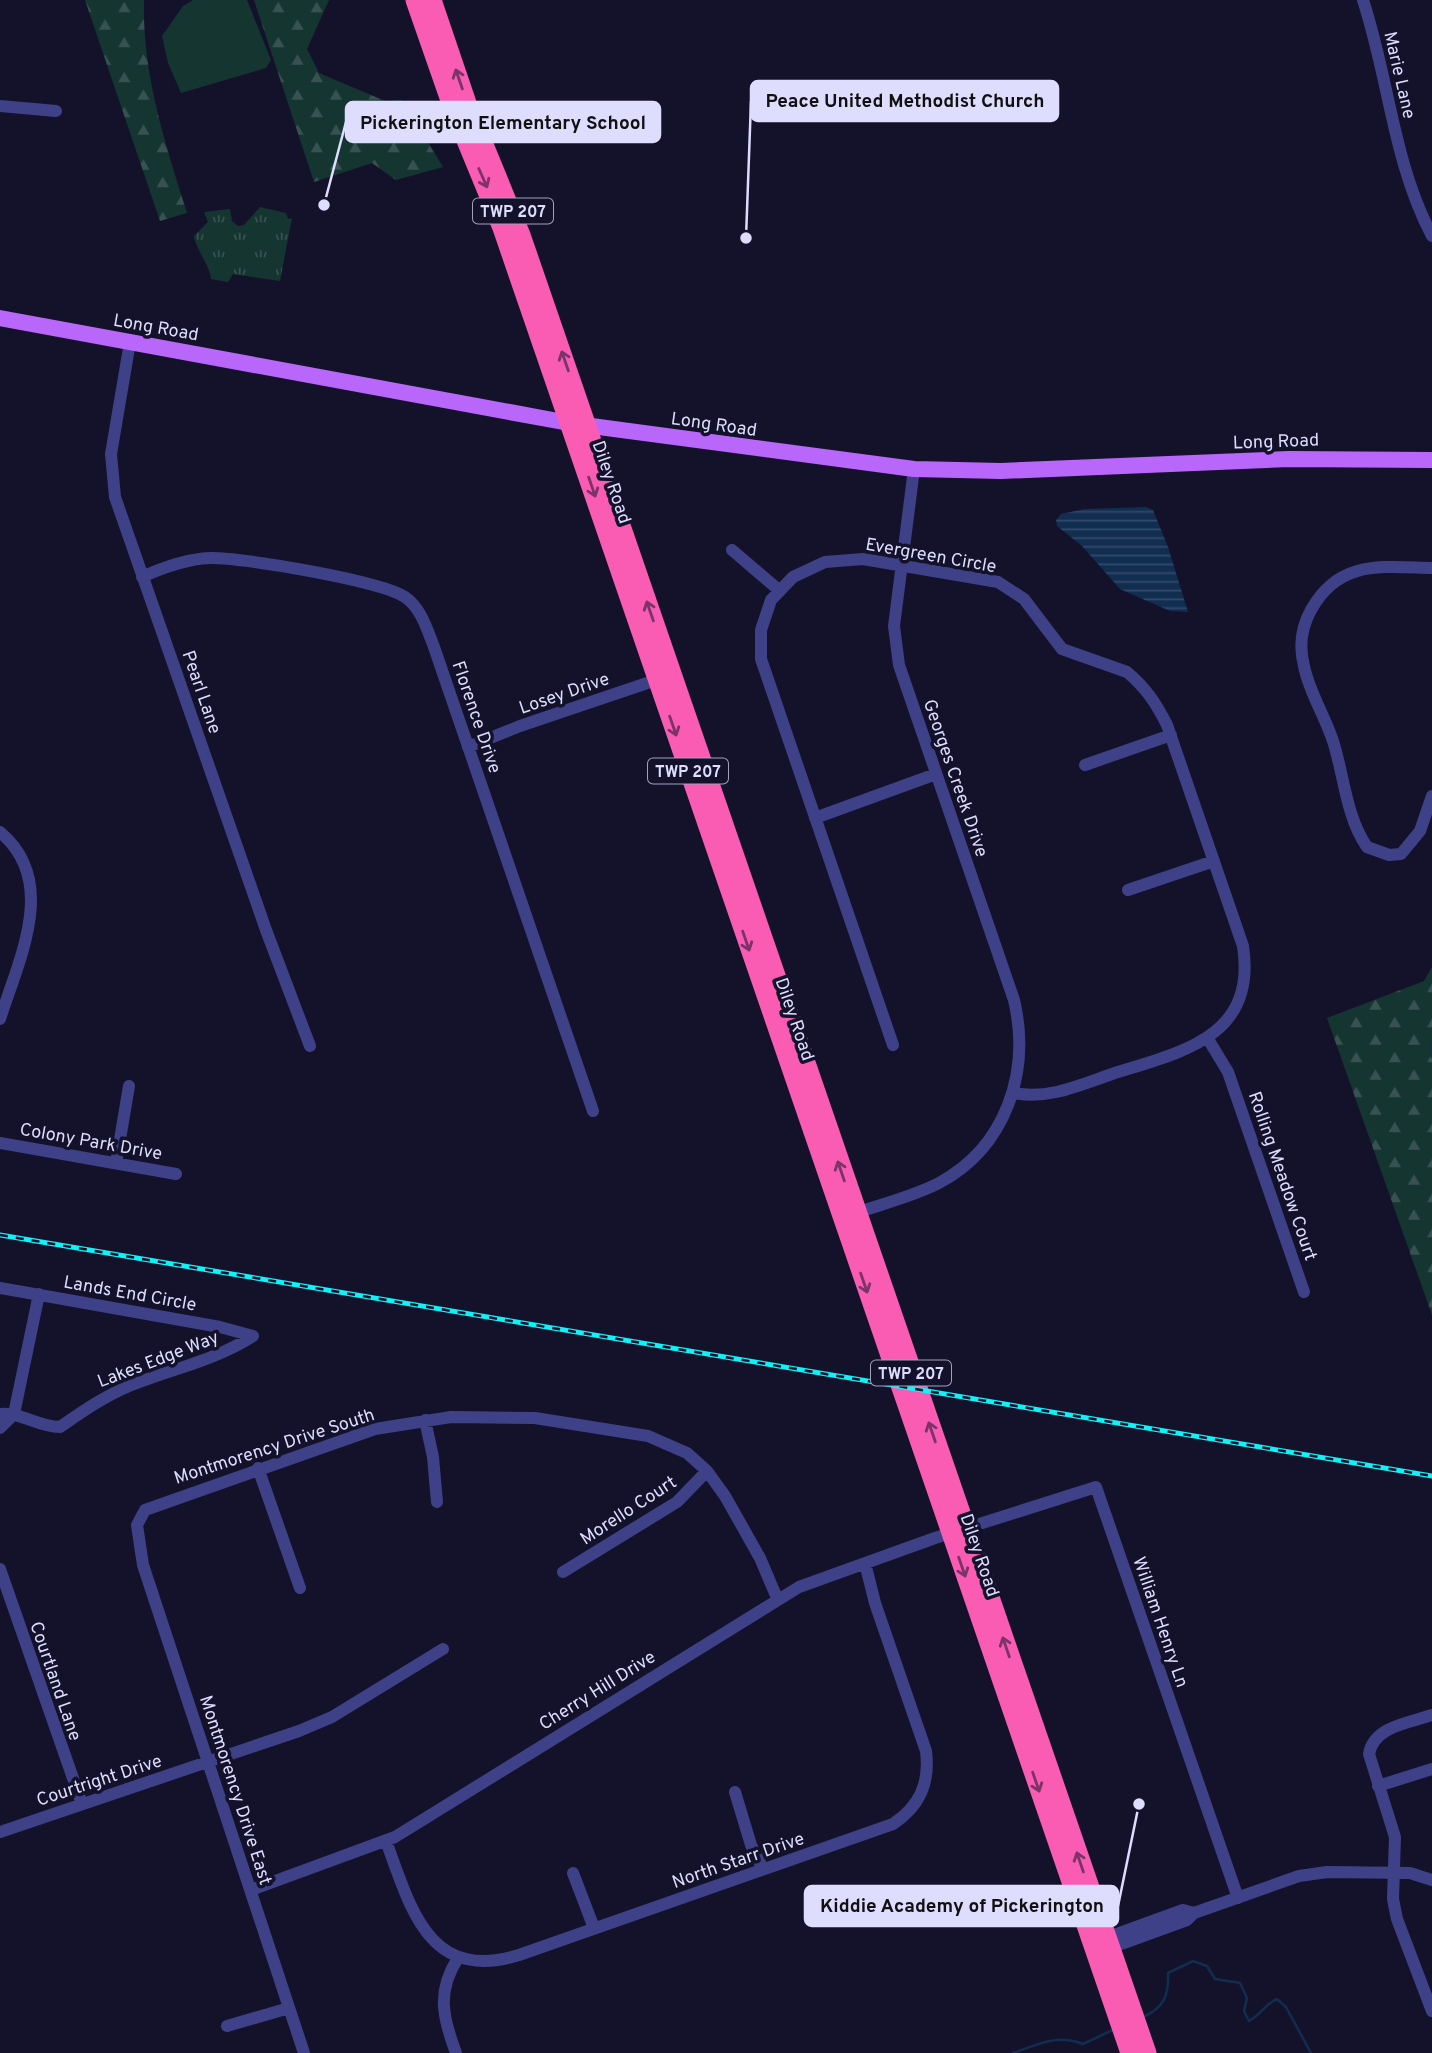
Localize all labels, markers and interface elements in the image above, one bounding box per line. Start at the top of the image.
street label: Marie Lane [1377,29,1420,121]
one-way arrow [452,69,464,91]
callout: Peace United Methodist Church [751,81,1058,121]
text: Peace United Methodist Church [765,90,1045,114]
callout: Pickerington Elementary School [346,102,660,142]
text: Pickerington Elementary School [360,112,646,136]
one-way arrow [477,167,490,188]
road number: TWP 207 [473,198,553,224]
street label: Long Road [111,310,200,347]
one-way arrow [557,350,570,372]
street label: Long Road [669,408,758,443]
street label: Long Road [1232,429,1320,456]
street label: Diley Road [586,438,636,527]
one-way arrow [586,476,599,498]
street label: Evergreen Circle [863,534,998,579]
one-way arrow [643,600,655,622]
street label: Pearl Lane [176,648,226,737]
street label: Florence Drive [446,658,506,777]
street label: Losey Drive [516,668,613,721]
street label: Georges Creek Drive [917,697,992,860]
one-way arrow [668,714,680,736]
road number: TWP 207 [648,758,728,784]
one-way arrow [741,930,754,952]
street label: Diley Road [769,975,819,1064]
street label: Rolling Meadow Court [1242,1089,1321,1264]
street label: Colony Park Drive [18,1119,164,1166]
one-way arrow [834,1160,846,1182]
street label: Lands End Circle [61,1271,198,1317]
one-way arrow [859,1271,871,1293]
street label: Lakes Edge Way [95,1327,223,1394]
road number: TWP 207 [871,1360,951,1386]
street label: Montmorency Drive South [171,1404,378,1491]
one-way arrow [925,1421,937,1443]
street label: Morello Court [576,1472,681,1551]
street label: Diley Road [954,1511,1004,1600]
street label: William Henry Ln [1126,1554,1193,1691]
one-way arrow [957,1556,969,1578]
street label: Courtland Lane [23,1619,86,1744]
one-way arrow [999,1636,1011,1658]
street label: Cherry Hill Drive [535,1646,660,1736]
street label: Montmorency Drive East [193,1693,276,1888]
street label: Courtright Drive [34,1750,165,1813]
one-way arrow [1031,1771,1043,1793]
street label: North Starr Drive [669,1828,808,1895]
one-way arrow [1073,1851,1086,1873]
callout: Kiddie Academy of Pickerington [805,1886,1118,1926]
text: Kiddie Academy of Pickerington [820,1895,1104,1919]

